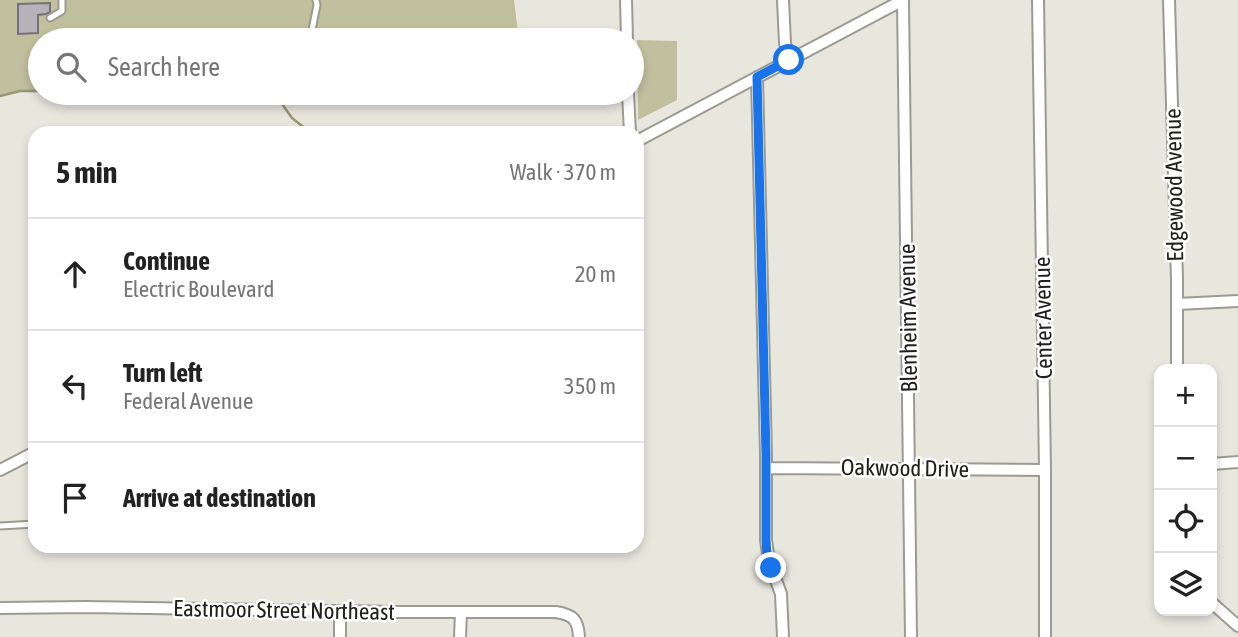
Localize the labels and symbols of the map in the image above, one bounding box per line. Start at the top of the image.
route start [773,44,804,75]
street label: Edgewood Avenue [1160,108,1188,262]
street label: Blenheim Avenue [894,243,922,393]
street label: Center Avenue [1029,257,1057,379]
street label: Oakwood Drive [841,454,969,482]
route end [755,552,786,583]
street label: Eastmoor Street Northeast [173,595,395,625]

